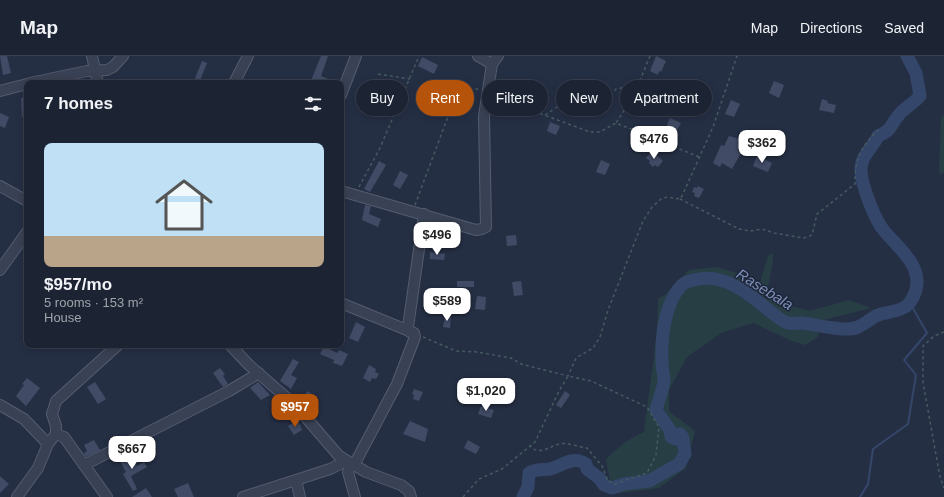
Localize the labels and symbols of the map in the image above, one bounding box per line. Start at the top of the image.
pin: $476 [630,126,678,160]
pin: $362 [738,130,786,164]
pin: $496 [413,222,461,256]
water label: Rasebala [734,265,796,313]
pin: $589 [423,288,471,322]
pin: $1,020 [453,378,519,412]
pin: $957 [271,394,319,428]
pin: $667 [108,436,156,470]

